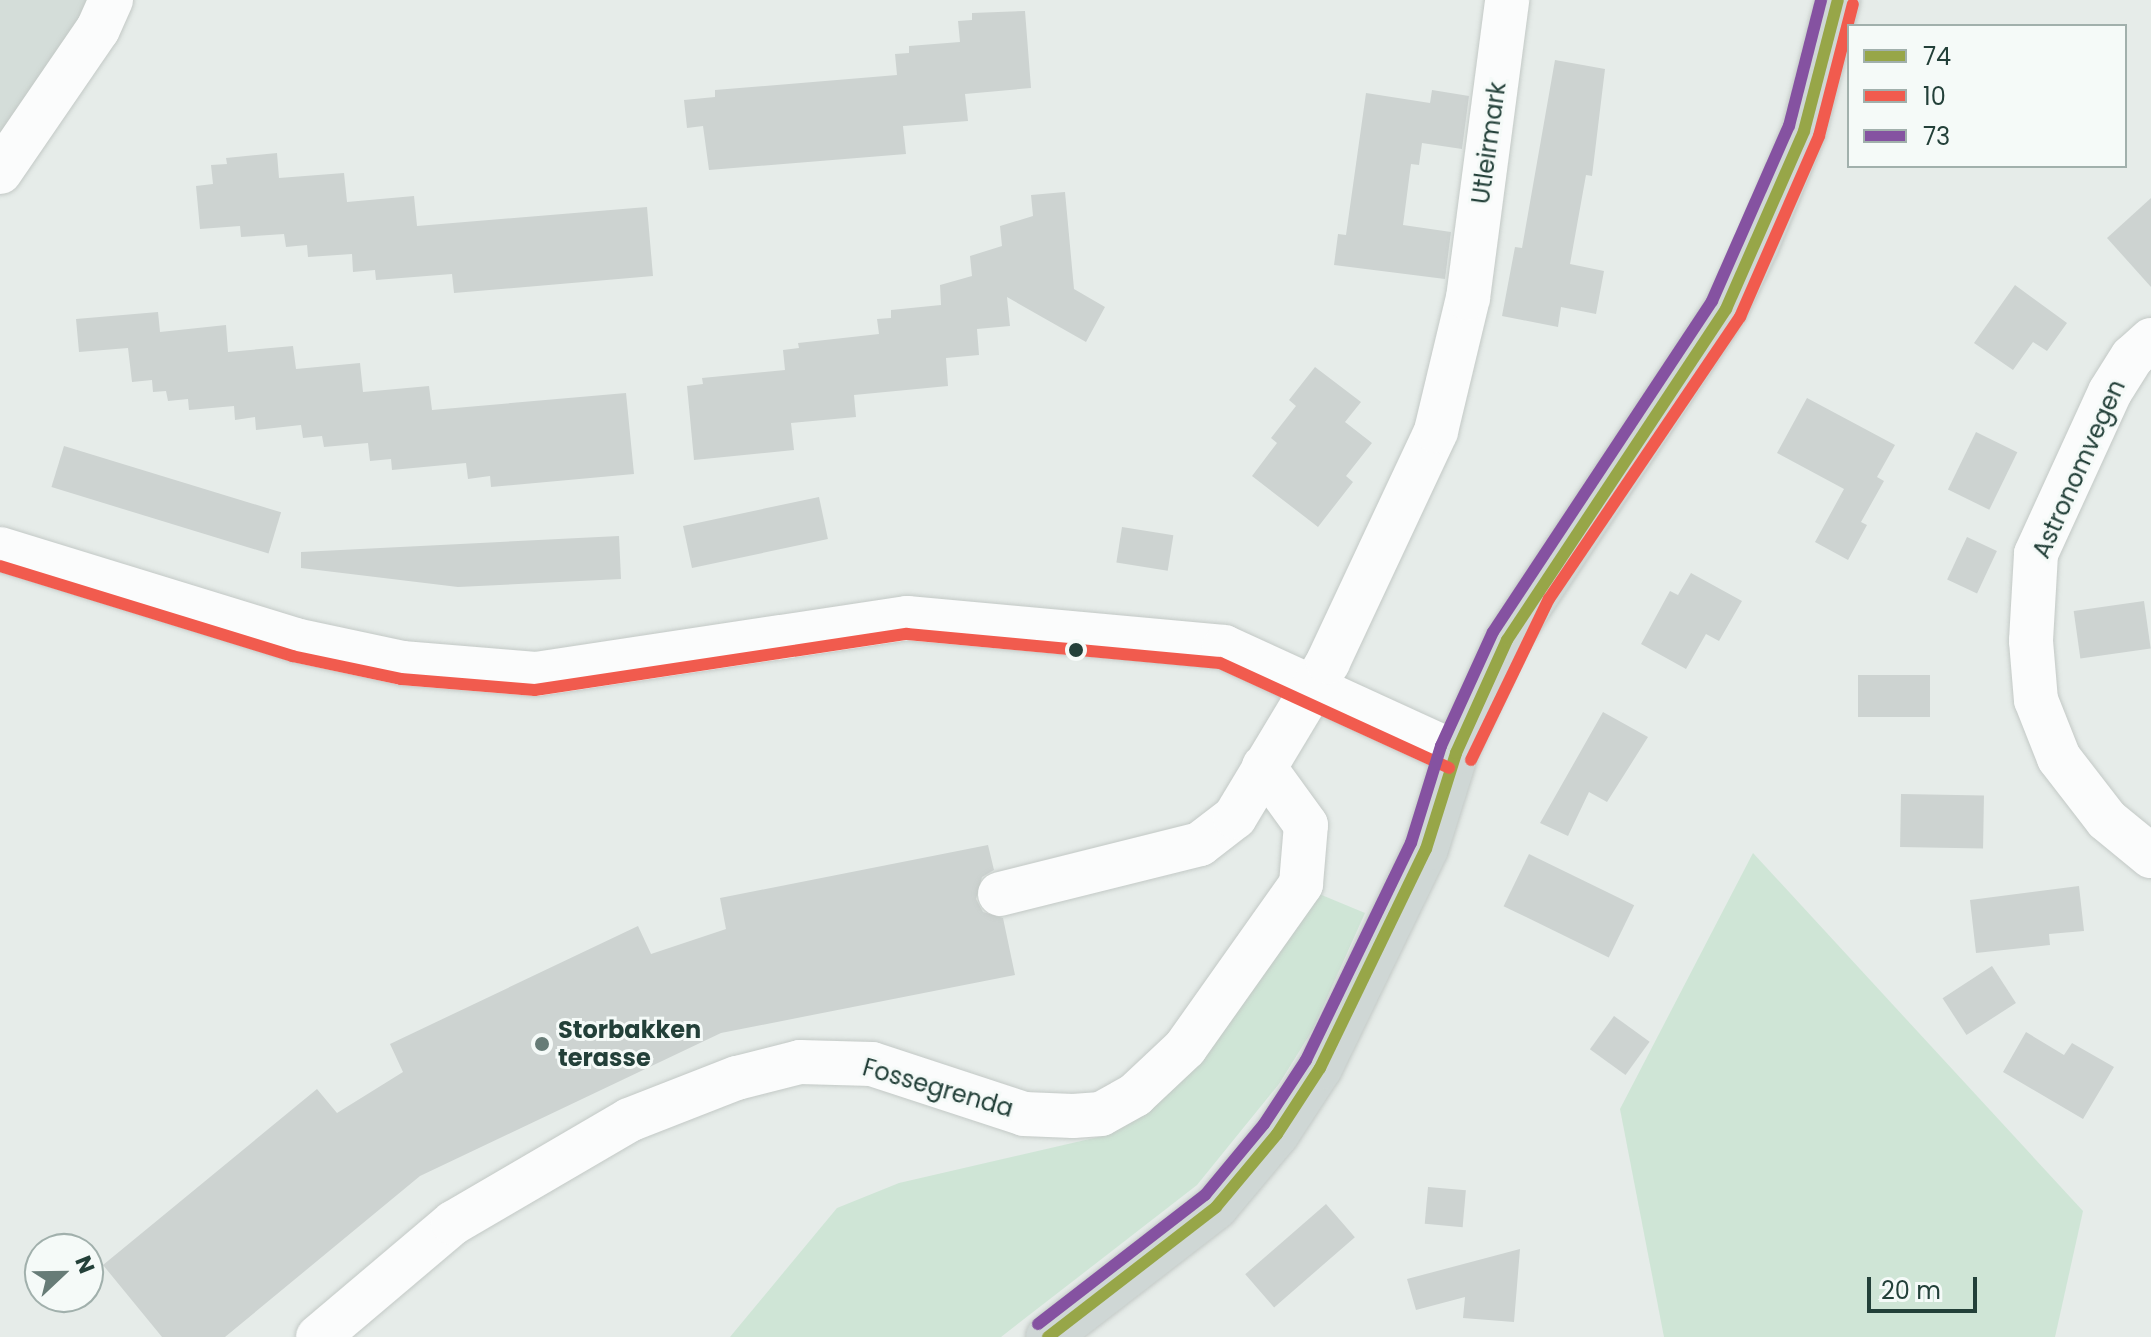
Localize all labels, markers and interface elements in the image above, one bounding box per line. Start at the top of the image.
legend [1847,24,2127,168]
text: 74 [1923,40,1951,73]
street label: Utleirmark [1466,80,1512,206]
text: 10 [1923,80,1946,113]
text: 73 [1923,120,1950,153]
street label: Astronomvegen [2027,375,2131,563]
unlabelled marker [1068,642,1084,658]
place label: Storbakken terasse [558,1016,701,1072]
marker: Storbakken terasse [533,1035,551,1053]
street label: Fossegrenda [859,1053,1017,1123]
north arrow [24,1233,104,1313]
text: N [67,1251,102,1278]
scale bar [1871,1261,1981,1311]
text: 20 m [1881,1274,1941,1307]

